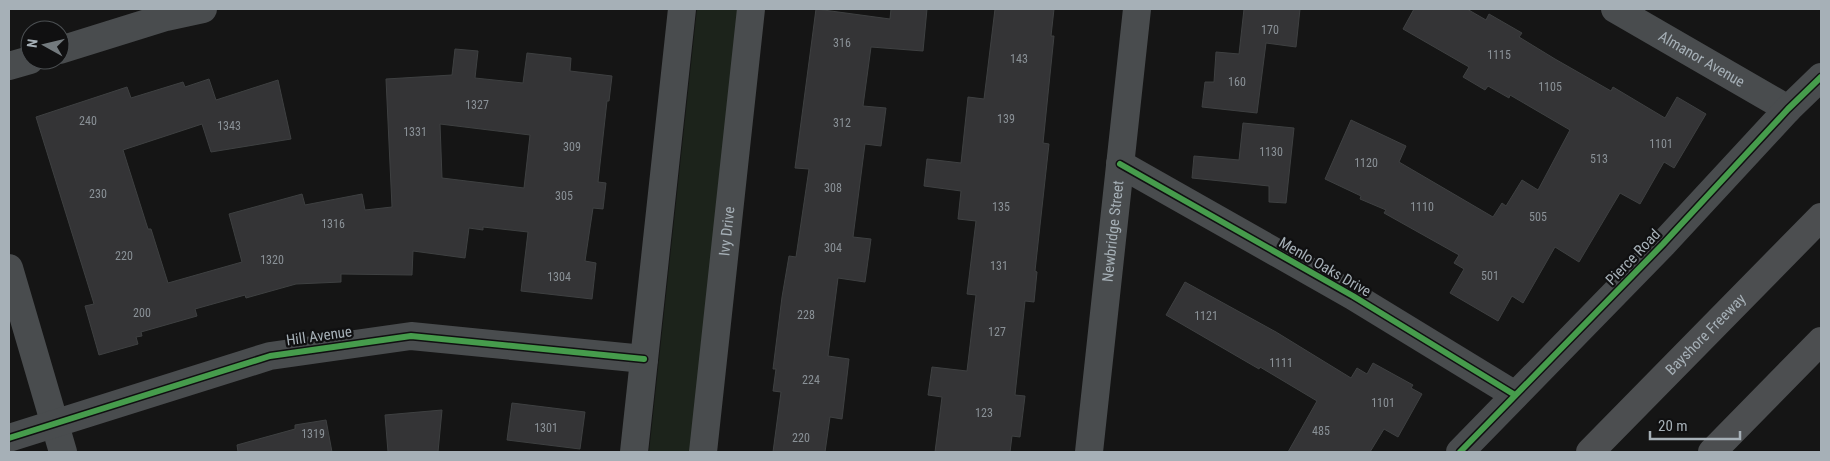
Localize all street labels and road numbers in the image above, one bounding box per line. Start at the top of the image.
street label: Almanor Avenue [1655,27,1748,91]
street label: Newbridge Street [1098,180,1127,283]
street label: Ivy Drive [715,206,739,257]
street label: Pierce Road [1602,225,1664,289]
street label: Menlo Oaks Drive [1276,233,1374,301]
street label: Bayshore Freeway [1662,290,1749,379]
street label: Hill Avenue [285,322,353,350]

